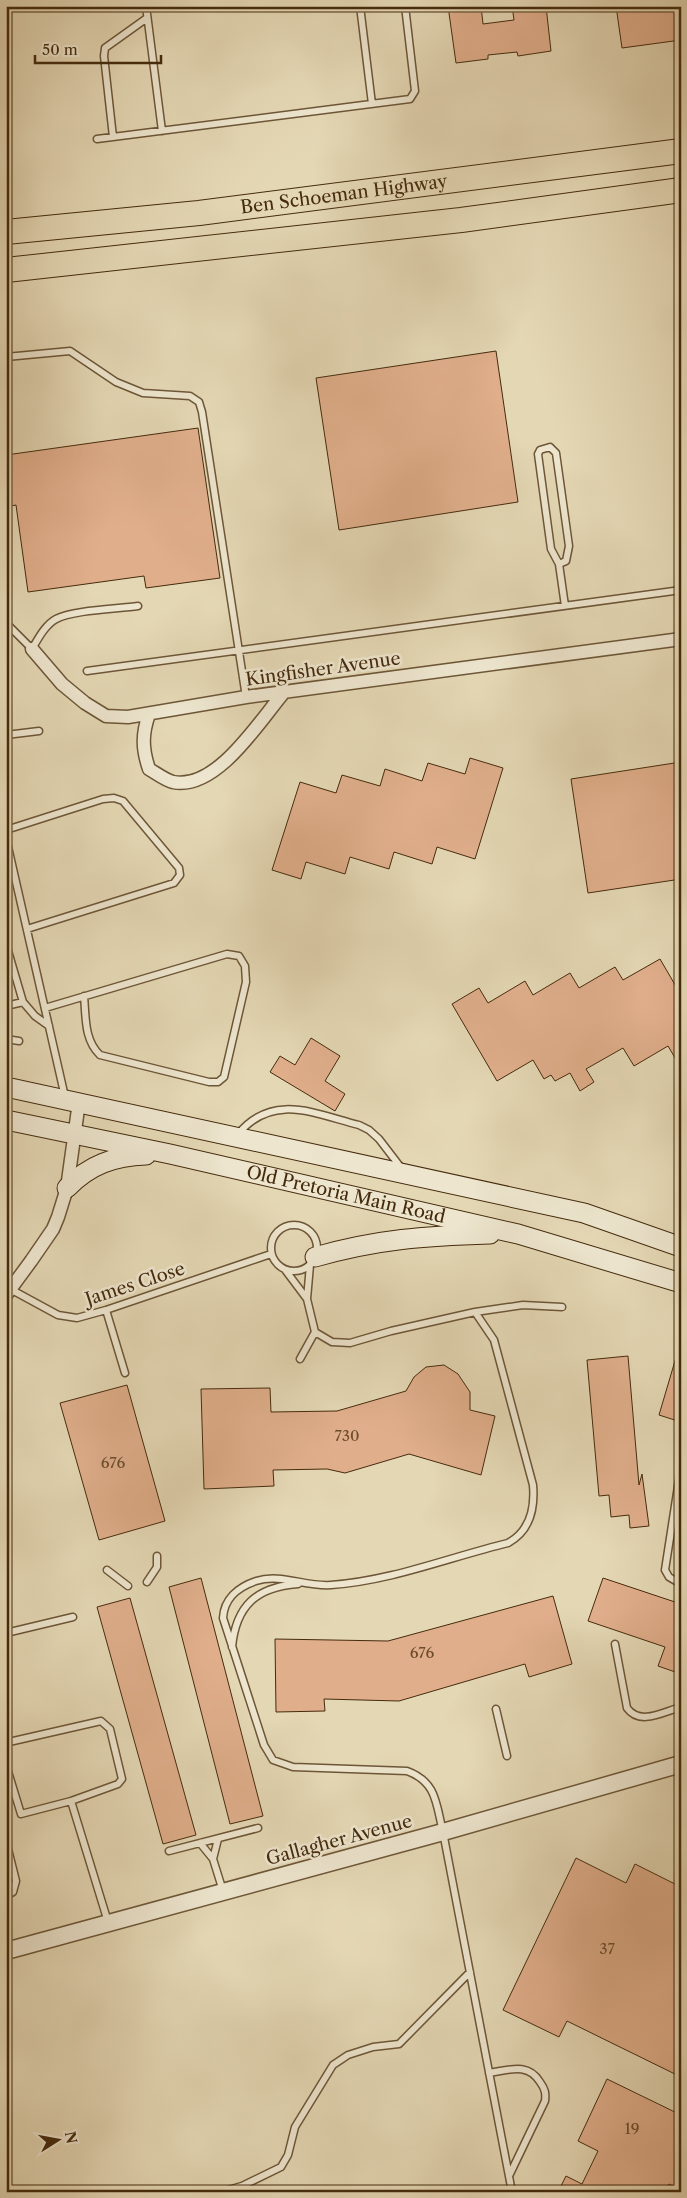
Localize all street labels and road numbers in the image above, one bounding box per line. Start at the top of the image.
street label: Ben Schoeman Highway [239,170,450,219]
street label: Kingfisher Avenue [244,647,402,691]
street label: Old Pretoria Main Road [244,1161,448,1228]
street label: James Close [80,1258,188,1311]
street label: Gallagher Avenue [264,1810,414,1870]

